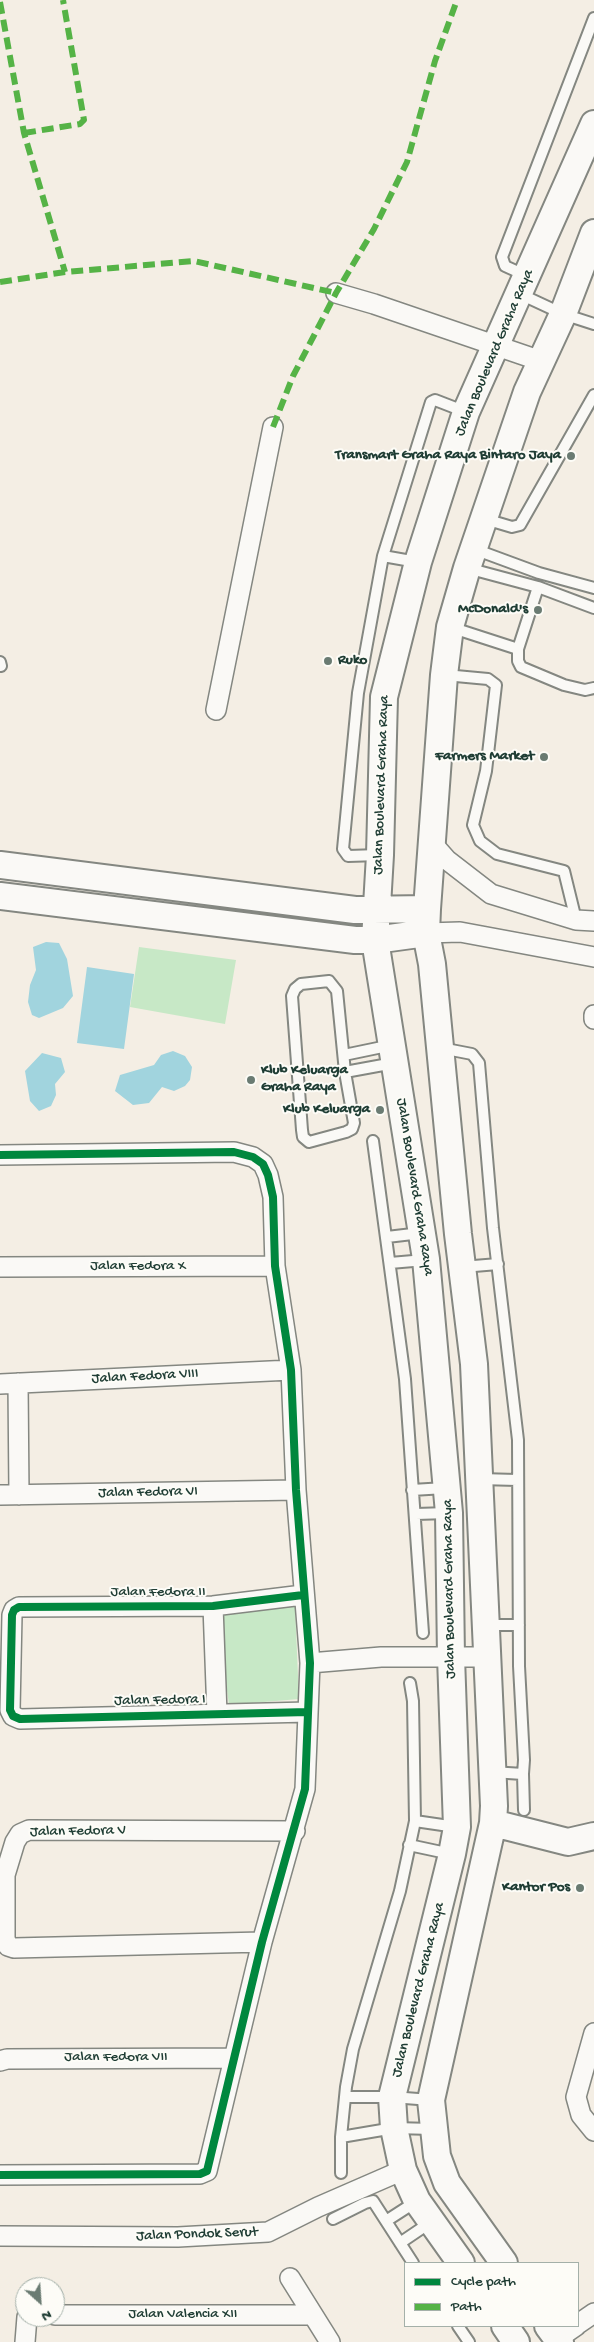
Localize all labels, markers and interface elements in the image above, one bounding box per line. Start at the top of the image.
street label: Jalan Boulevard Graha Raya [452,267,538,439]
place label: Transmart Graha Raya Bintaro Jaya [335,447,561,465]
marker: Transmart Graha Raya Bintaro Jaya [565,450,577,462]
place label: McDonald's [458,601,528,619]
marker: McDonald's [532,604,544,616]
place label: Ruko [338,652,367,670]
marker: Ruko [322,655,334,667]
street label: Jalan Boulevard Graha Raya [370,695,394,875]
place label: Farmers Market [435,748,534,766]
marker: Farmers Market [538,751,550,763]
place label: Klub Keluarga Graha Raya [261,1062,348,1097]
marker: Klub Keluarga Graha Raya [245,1074,257,1086]
street label: Jalan Boulevard Graha Raya [391,1097,437,1277]
place label: Klub Keluarga [283,1101,370,1119]
marker: Klub Keluarga [374,1104,386,1116]
street label: Jalan Fedora X [90,1258,186,1276]
street label: Jalan Fedora VIII [91,1365,199,1389]
street label: Jalan Fedora VI [98,1483,198,1503]
street label: Jalan Boulevard Graha Raya [439,1499,461,1679]
street label: Jalan Fedora II [111,1584,205,1602]
street label: Jalan Fedora I [114,1691,206,1711]
street label: Jalan Fedora V [30,1822,126,1842]
place label: Kantor Pos [502,1879,570,1897]
marker: Kantor Pos [574,1882,586,1894]
street label: Jalan Boulevard Graha Raya [389,1901,449,2079]
street label: Jalan Fedora VII [64,2049,168,2067]
street label: Jalan Pondok Serut [136,2224,258,2246]
legend [404,2262,579,2327]
text: Cycle path [451,2273,516,2291]
north arrow [15,2277,65,2327]
text: Path [451,2298,482,2316]
text: N [39,2305,54,2325]
street label: Jalan Valencia XII [129,2306,237,2324]

